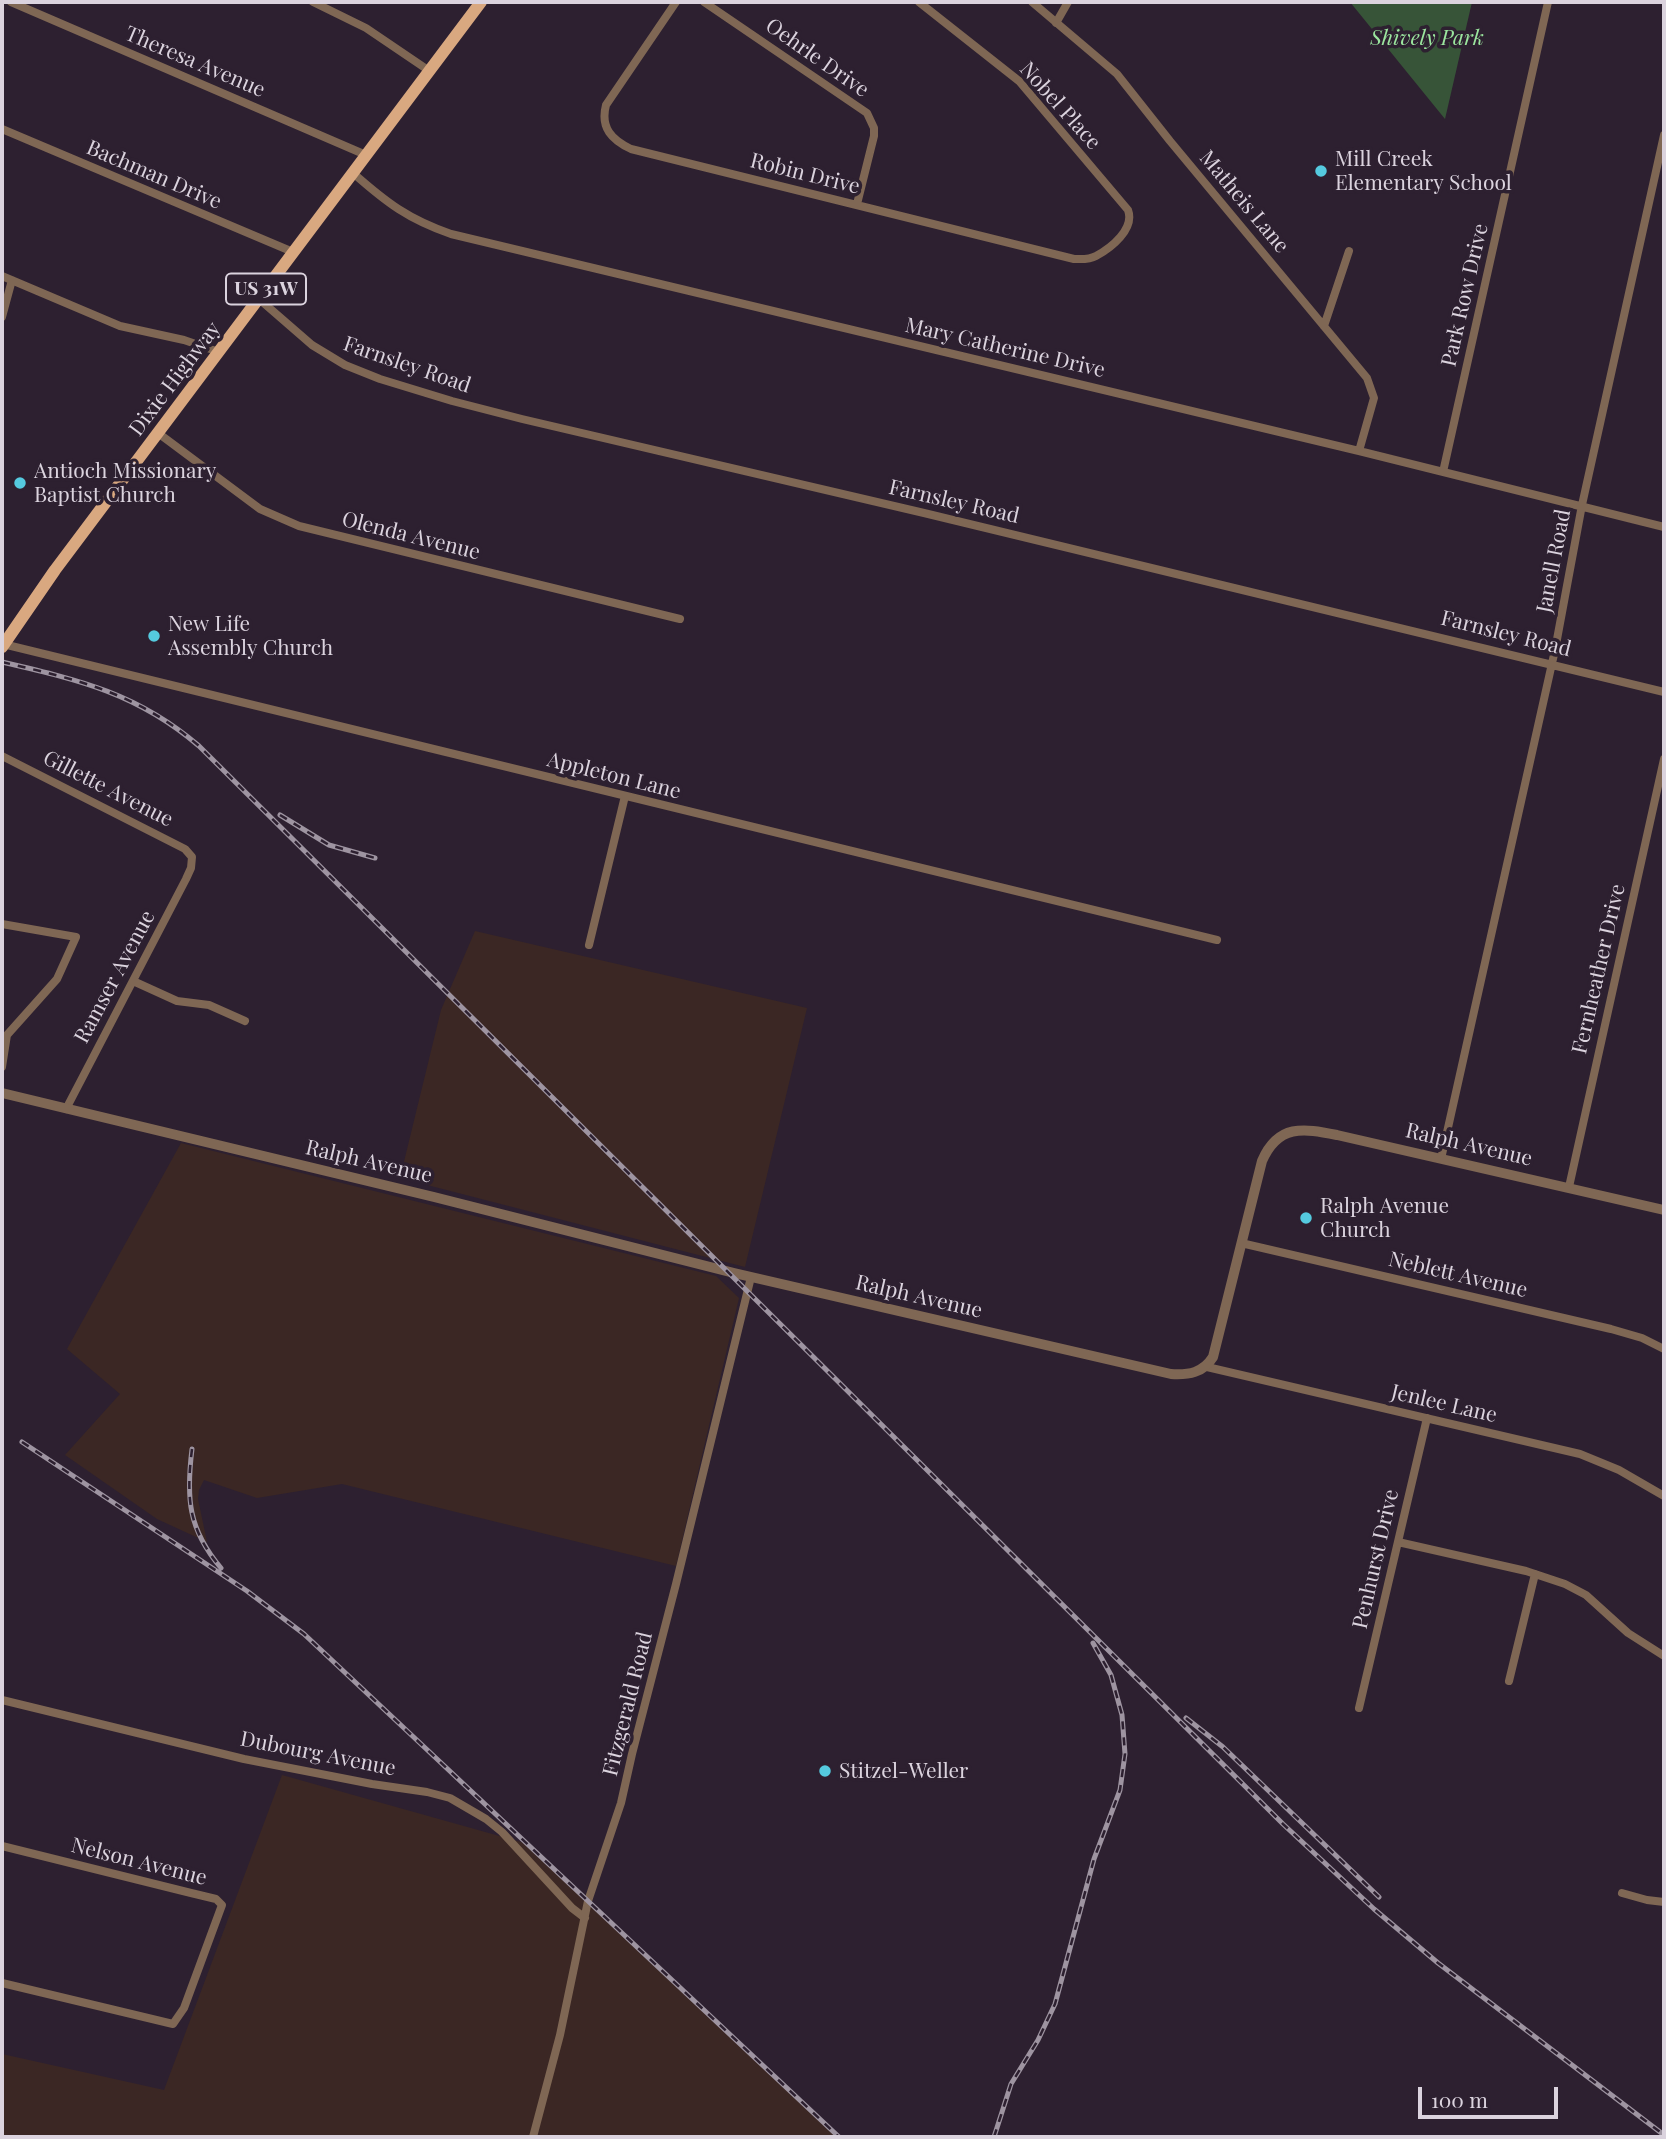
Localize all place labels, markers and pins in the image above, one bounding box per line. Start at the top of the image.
place label: Mill Creek Elementary School [1335,146,1512,196]
marker: Mill Creek Elementary School [1313,163,1329,179]
place label: Antioch Missionary Baptist Church [34,458,216,508]
marker: Antioch Missionary Baptist Church [12,475,28,491]
place label: New Life Assembly Church [168,611,333,661]
marker: New Life Assembly Church [146,628,162,644]
place label: Ralph Avenue Church [1320,1193,1449,1243]
marker: Ralph Avenue Church [1298,1210,1314,1226]
place label: Stitzel-Weller [839,1758,968,1784]
marker: Stitzel-Weller [817,1763,833,1779]

